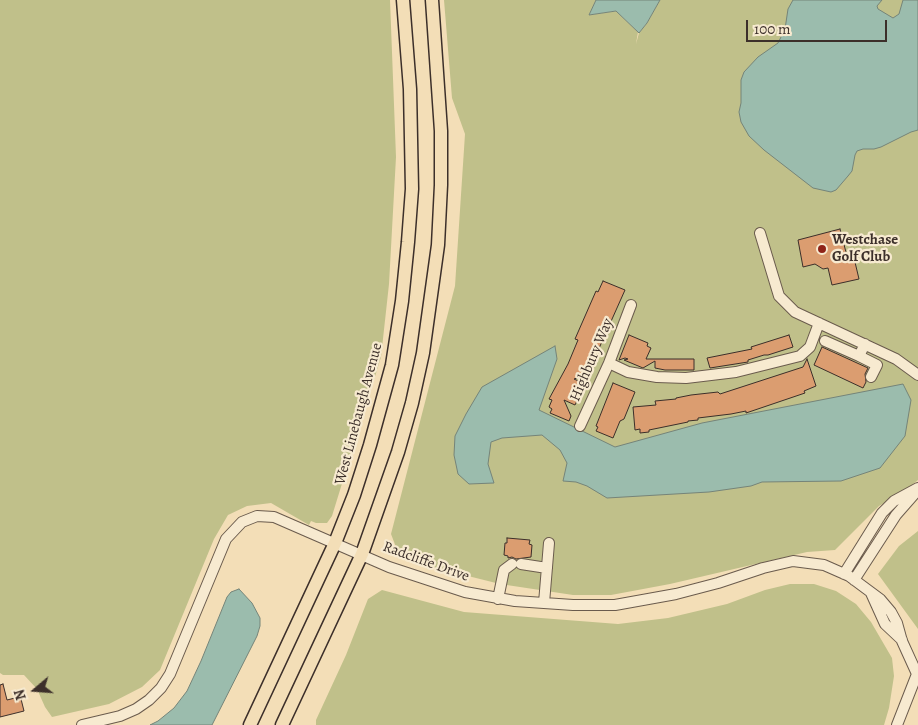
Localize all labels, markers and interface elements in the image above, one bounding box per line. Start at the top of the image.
scale bar [748,10,889,42]
text: 100 m [754,19,791,39]
place label: Westchase Golf Club [832,231,898,266]
marker: Westchase Golf Club [816,243,828,255]
street label: Highbury Way [566,316,618,404]
street label: West Linebaugh Avenue [331,341,387,487]
street label: Radcliffe Drive [380,538,472,586]
north arrow [10,665,60,715]
text: N [10,687,31,703]

